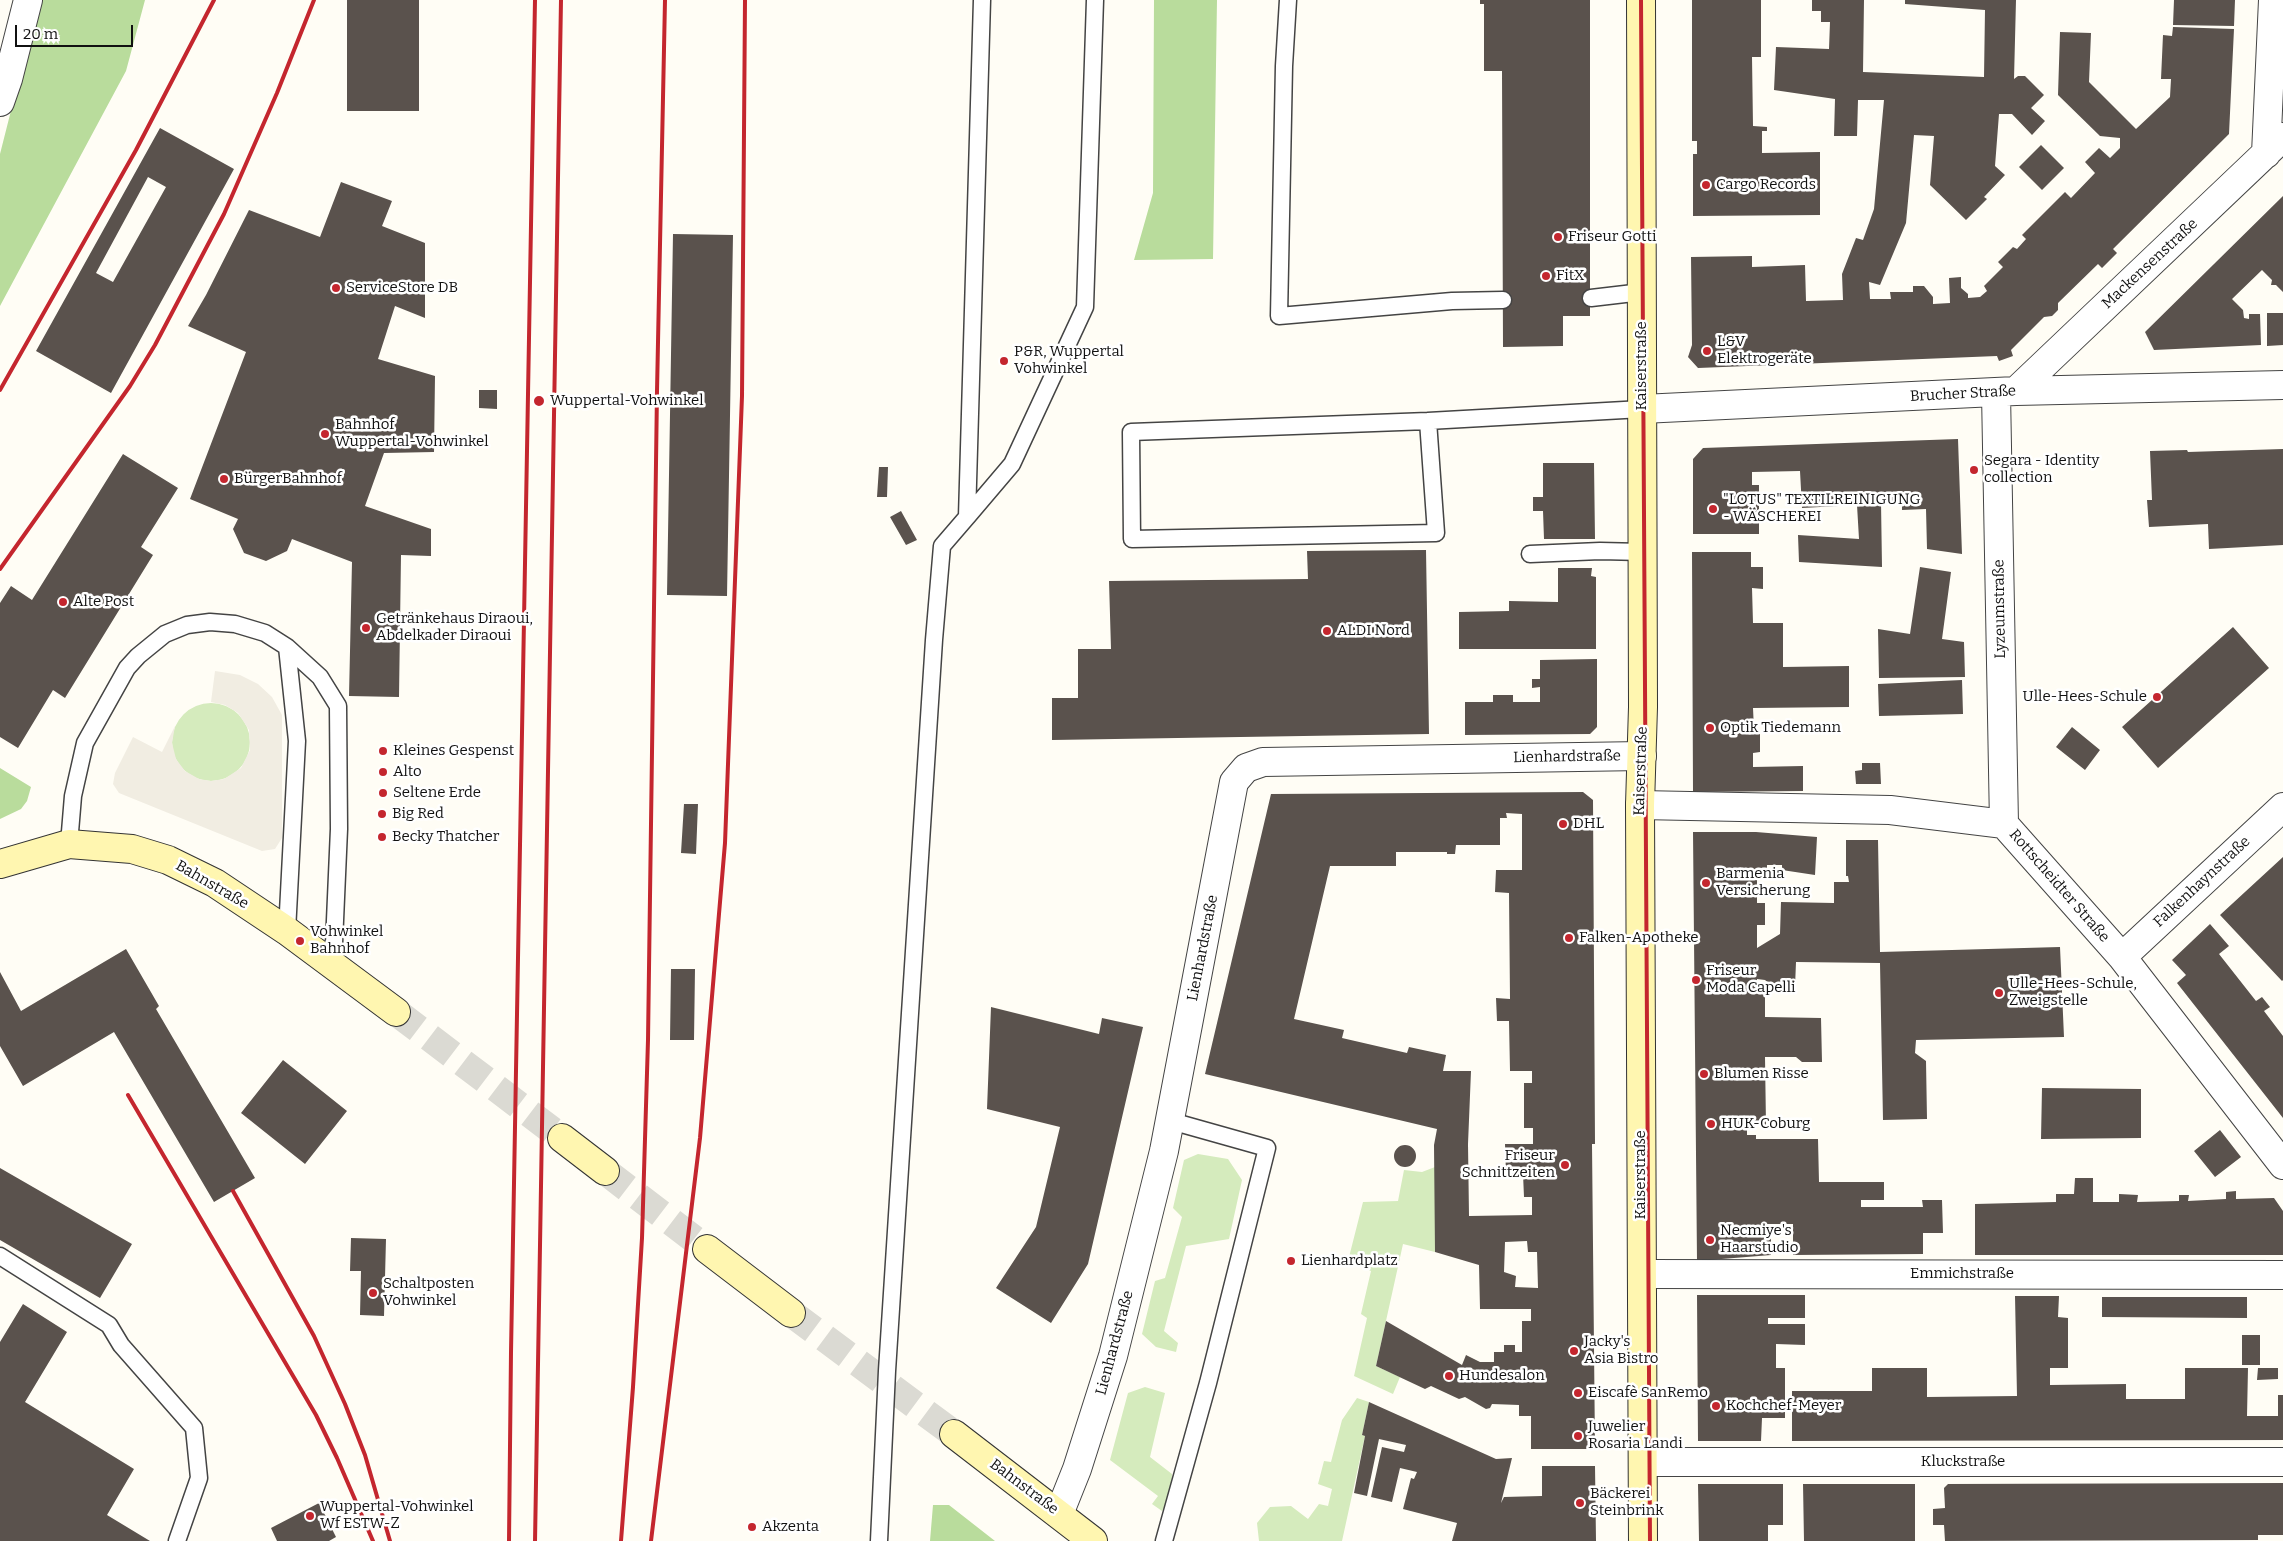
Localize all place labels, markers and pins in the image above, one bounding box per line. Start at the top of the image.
place label: Cargo Records [1716,176,1816,194]
marker: Cargo Records [1700,179,1712,191]
place label: Friseur Gotti [1568,228,1656,246]
marker: Friseur Gotti [1552,231,1564,243]
place label: FitX [1556,267,1585,285]
marker: FitX [1540,270,1552,282]
place label: ServiceStore DB [346,279,458,297]
marker: ServiceStore DB [330,282,342,294]
place label: L&V Elektrogeräte [1717,333,1812,368]
place label: P&R, Wuppertal Vohwinkel [1014,343,1124,378]
marker: L&V Elektrogeräte [1701,345,1713,357]
marker: P&R, Wuppertal Vohwinkel [998,355,1010,367]
place label: Wuppertal-Vohwinkel [550,392,704,410]
marker: Wuppertal-Vohwinkel [532,394,546,408]
place label: Bahnhof Wuppertal-Vohwinkel [335,416,489,451]
marker: Bahnhof Wuppertal-Vohwinkel [319,428,331,440]
place label: Segara - Identity collection [1984,452,2099,487]
marker: Segara - Identity collection [1968,464,1980,476]
place label: BürgerBahnhof [234,470,342,488]
marker: BürgerBahnhof [218,473,230,485]
place label: "LOTUS" TEXTILREINIGUNG - WÄSCHEREI [1723,491,1921,526]
marker: "LOTUS" TEXTILREINIGUNG - WÄSCHEREI [1707,503,1719,515]
place label: Alte Post [73,593,134,611]
marker: Alte Post [57,596,69,608]
place label: Getränkehaus Diraoui, Abdelkader Diraoui [376,610,533,645]
marker: Getränkehaus Diraoui, Abdelkader Diraoui [360,622,372,634]
place label: ALDI Nord [1337,622,1410,640]
marker: ALDI Nord [1321,625,1333,637]
place label: Ulle-Hees-Schule [2022,688,2147,706]
marker: Ulle-Hees-Schule [2151,691,2163,703]
place label: Optik Tiedemann [1720,719,1841,737]
marker: Optik Tiedemann [1704,722,1716,734]
place label: Kleines Gespenst [393,742,514,760]
marker: Kleines Gespenst [377,745,389,757]
place label: Alto [393,763,422,781]
marker: Alto [377,766,389,778]
place label: Seltene Erde [393,784,481,802]
marker: Seltene Erde [377,787,389,799]
place label: Big Red [392,805,444,823]
marker: Big Red [376,808,388,820]
place label: DHL [1573,815,1604,833]
marker: DHL [1557,818,1569,830]
place label: Becky Thatcher [392,828,499,846]
marker: Becky Thatcher [376,831,388,843]
place label: Barmenia Versicherung [1716,865,1810,900]
marker: Barmenia Versicherung [1700,877,1712,889]
place label: Vohwinkel Bahnhof [310,923,383,958]
place label: Falken-Apotheke [1579,929,1699,947]
marker: Falken-Apotheke [1563,932,1575,944]
marker: Vohwinkel Bahnhof [294,935,306,947]
place label: Friseur Moda Capelli [1706,962,1795,997]
marker: Friseur Moda Capelli [1690,974,1702,986]
place label: Ulle-Hees-Schule, Zweigstelle [2009,975,2137,1010]
marker: Ulle-Hees-Schule, Zweigstelle [1993,987,2005,999]
place label: Blumen Risse [1714,1065,1809,1083]
marker: Blumen Risse [1698,1068,1710,1080]
place label: HUK-Coburg [1721,1115,1810,1133]
marker: HUK-Coburg [1705,1118,1717,1130]
place label: Friseur Schnittzeiten [1462,1147,1555,1182]
marker: Friseur Schnittzeiten [1559,1159,1571,1171]
place label: Necmiye's Haarstudio [1720,1222,1798,1257]
marker: Necmiye's Haarstudio [1704,1234,1716,1246]
place label: Lienhardplatz [1301,1252,1398,1270]
marker: Lienhardplatz [1285,1255,1297,1267]
place label: Schaltposten Vohwinkel [383,1275,474,1310]
marker: Schaltposten Vohwinkel [367,1287,379,1299]
place label: Jacky's Asia Bistro [1584,1333,1658,1368]
marker: Jacky's Asia Bistro [1568,1345,1580,1357]
place label: Hundesalon [1459,1367,1545,1385]
marker: Hundesalon [1443,1370,1455,1382]
place label: Eiscafè SanRemo [1588,1384,1708,1402]
marker: Eiscafè SanRemo [1572,1387,1584,1399]
place label: Kochchef-Meyer [1726,1397,1841,1415]
marker: Kochchef-Meyer [1710,1400,1722,1412]
place label: Juwelier Rosaria Landi [1588,1418,1683,1453]
marker: Juwelier Rosaria Landi [1572,1430,1584,1442]
place label: Bäckerei Steinbrink [1590,1485,1664,1520]
marker: Bäckerei Steinbrink [1574,1497,1586,1509]
place label: Wuppertal-Vohwinkel Wf ESTW-Z [320,1498,474,1533]
marker: Wuppertal-Vohwinkel Wf ESTW-Z [304,1510,316,1522]
place label: Akzenta [762,1518,819,1536]
marker: Akzenta [746,1521,758,1533]

